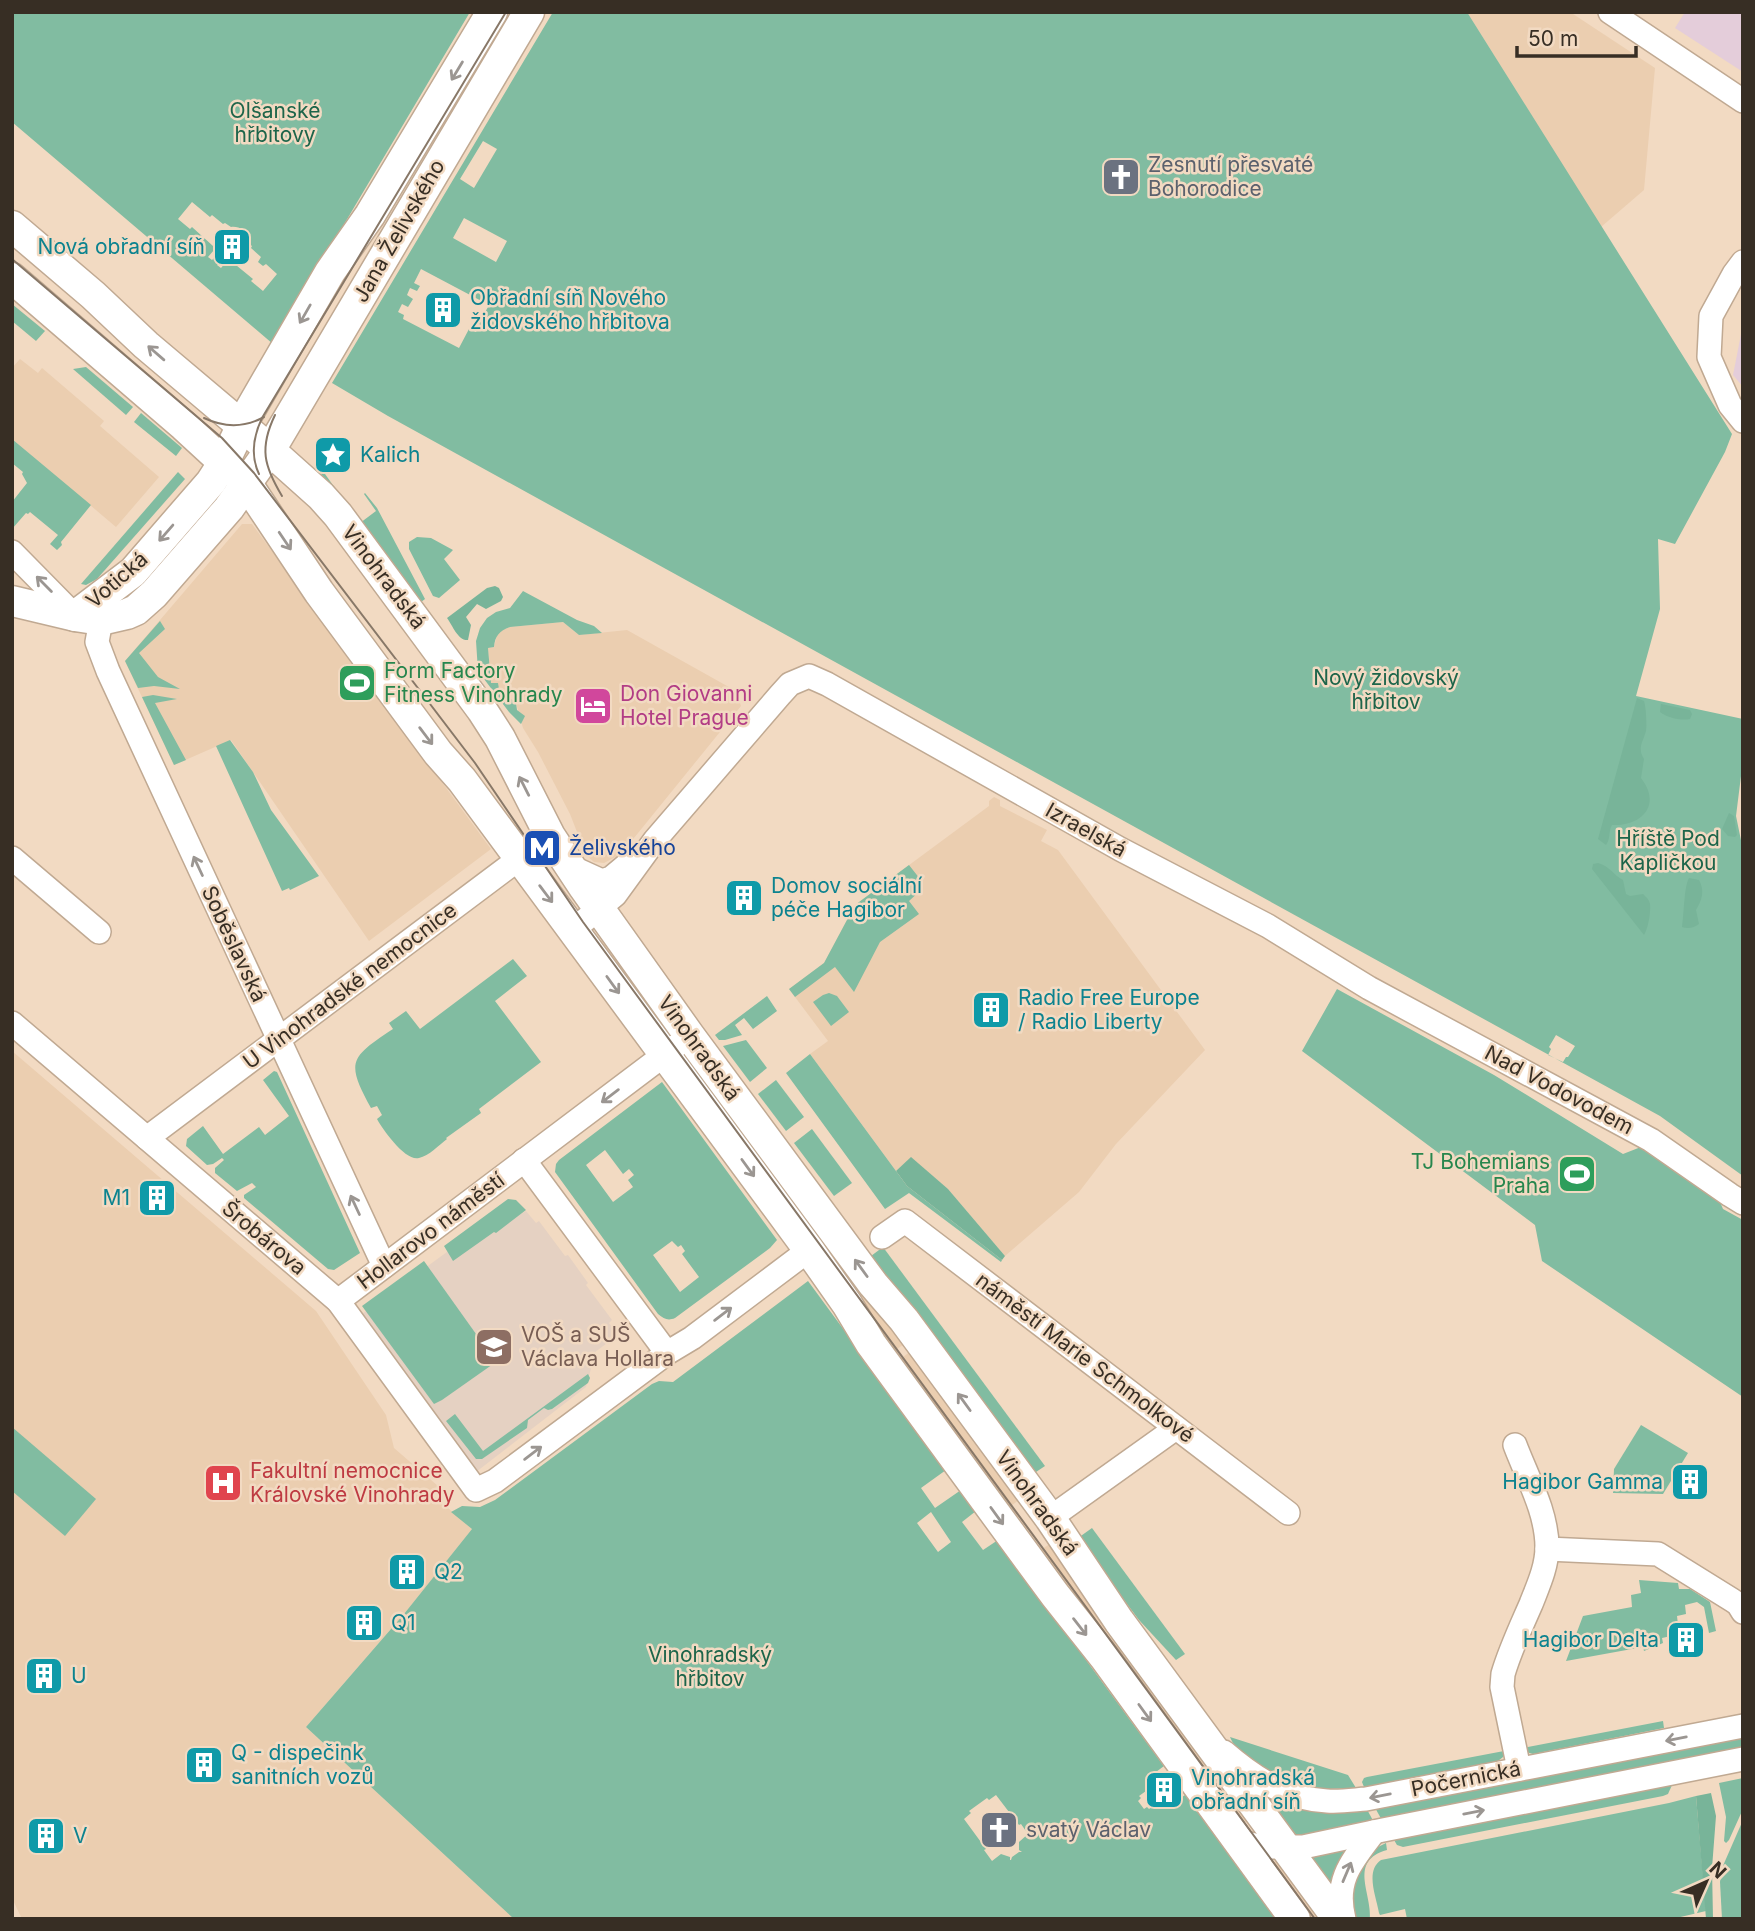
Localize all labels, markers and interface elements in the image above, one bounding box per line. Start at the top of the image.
scale bar [1517,14,1636,58]
text: 50 m [1528,26,1578,51]
one-way arrow [450,60,463,81]
park label: Olšanské hřbitovy [230,98,320,147]
place label: Zesnutí přesvaté Bohorodice [1148,152,1313,201]
street label: Jana Želivského [347,154,450,307]
church icon: Zesnutí přesvaté Bohorodice [1100,156,1142,198]
building icon: Nová obřadní síň [211,226,253,268]
place label: Nová obřadní síň [38,234,205,259]
place label: Obřadní síň Nového židovského hřbitova [470,285,670,334]
building icon: Obřadní síň Nového židovského hřbitova [422,289,464,331]
one-way arrow [298,304,312,324]
one-way arrow [147,345,165,361]
place icon: Kalich [312,434,354,476]
place label: Kalich [360,442,421,467]
street label: Vinohradská [337,520,432,634]
one-way arrow [158,524,174,542]
one-way arrow [278,531,292,550]
street label: Votická [81,546,153,613]
one-way arrow [36,575,53,592]
place label: Form Factory Fitness Vinohrady [384,658,563,707]
sports icon: Form Factory Fitness Vinohrady [336,662,378,704]
park label: Nový židovský hřbitov [1313,665,1459,714]
place label: Don Giovanni Hotel Prague [620,681,752,730]
hotel icon: Don Giovanni Hotel Prague [572,685,614,727]
one-way arrow [418,726,433,745]
one-way arrow [517,776,531,797]
street label: Izraelská [1041,797,1131,862]
park label: Hříště Pod Kapličkou [1616,826,1720,875]
metro station icon: Želivského [521,827,563,869]
place label: Želivského [569,834,676,860]
one-way arrow [191,856,204,877]
place label: Domov sociální péče Hagibor [771,873,923,922]
building icon: Domov sociální péče Hagibor [723,877,765,919]
street label: Soběslavská [197,882,272,1006]
one-way arrow [539,885,554,903]
street label: U Vinohradské nemocnice [238,897,461,1074]
one-way arrow [606,976,621,994]
place label: Radio Free Europe / Radio Liberty [1018,985,1200,1034]
building icon: Radio Free Europe / Radio Liberty [970,989,1012,1031]
street label: Vinohradská [653,990,746,1105]
street label: Nad Vodovodem [1481,1040,1638,1139]
one-way arrow [601,1088,620,1103]
place label: TJ Bohemians Praha [1411,1149,1550,1198]
sports icon: TJ Bohemians Praha [1556,1153,1598,1195]
one-way arrow [741,1159,756,1177]
street label: Hollarovo náměstí [352,1167,510,1294]
building icon: M1 [136,1177,178,1219]
place label: M1 [102,1185,130,1210]
one-way arrow [348,1194,361,1216]
street label: Šrobárova [217,1195,311,1280]
one-way arrow [853,1259,868,1278]
street label: náměstí Marie Schmolkové [971,1267,1199,1448]
one-way arrow [713,1307,732,1322]
place label: VOŠ a SUŠ Václava Hollara [521,1322,674,1371]
school or university icon: VOŠ a SUŠ Václava Hollara [473,1326,515,1368]
one-way arrow [957,1393,971,1412]
street label: Vinohradská [991,1445,1084,1560]
one-way arrow [523,1446,542,1460]
place label: Fakultní nemocnice Královské Vinohrady [250,1458,455,1507]
building icon: Hagibor Gamma [1669,1461,1711,1503]
hospital icon: Fakultní nemocnice Královské Vinohrady [202,1462,244,1504]
place label: Hagibor Gamma [1502,1469,1663,1494]
one-way arrow [989,1506,1004,1525]
building icon: Q2 [386,1551,428,1593]
place label: Q2 [434,1559,463,1584]
building icon: Q1 [343,1602,385,1644]
place label: Q1 [391,1610,416,1635]
one-way arrow [1072,1617,1088,1635]
building icon: Hagibor Delta [1665,1619,1707,1661]
place label: Hagibor Delta [1523,1627,1659,1652]
park label: Vinohradský hřbitov [648,1642,772,1691]
building icon: U [23,1655,65,1697]
place label: U [71,1663,87,1688]
one-way arrow [1137,1704,1152,1723]
one-way arrow [1665,1733,1688,1746]
place label: Q - dispečink sanitních vozů [231,1740,374,1789]
building icon: Q - dispečink sanitních vozů [183,1744,225,1786]
street label: Počernická [1409,1756,1523,1801]
place label: Vinohradská obřadní síň [1191,1765,1315,1814]
building icon: Vinohradská obřadní síň [1143,1769,1185,1811]
one-way arrow [1369,1790,1392,1804]
one-way arrow [1462,1804,1485,1818]
church icon: svatý Václav [978,1809,1020,1851]
building icon: V [25,1815,67,1857]
place label: svatý Václav [1026,1817,1151,1842]
place label: V [73,1823,88,1848]
north arrow [1671,1847,1741,1917]
text: N [1704,1857,1731,1884]
one-way arrow [1342,1862,1355,1883]

